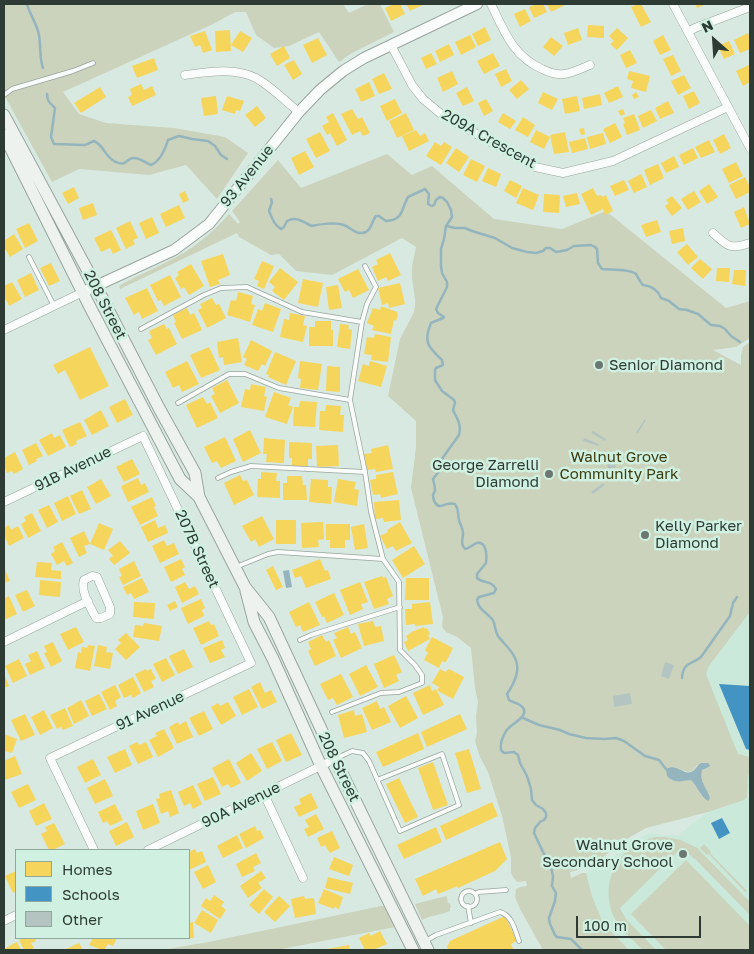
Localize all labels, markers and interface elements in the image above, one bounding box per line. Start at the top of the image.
north arrow [689,15,739,65]
text: N [699,16,716,36]
street label: 209A Crescent [439,106,539,172]
street label: 93 Avenue [217,141,277,211]
street label: 208 Street [80,267,130,343]
place label: Senior Diamond [609,356,723,374]
marker: Senior Diamond [593,359,605,371]
street label: 91B Avenue [32,443,114,495]
park label: Walnut Grove Community Park [560,448,678,483]
place label: George Zarrelli Diamond [432,456,539,491]
marker: George Zarrelli Diamond [543,468,555,480]
street label: 207B Street [171,507,223,591]
place label: Kelly Parker Diamond [655,517,742,552]
marker: Kelly Parker Diamond [639,529,651,541]
street label: 91 Avenue [113,687,187,735]
street label: 208 Street [314,729,364,805]
street label: 90A Avenue [199,778,283,832]
place label: Walnut Grove Secondary School [542,836,673,871]
marker: Walnut Grove Secondary School [677,848,689,860]
legend [15,849,190,939]
text: Homes [62,860,112,878]
text: Schools [62,885,120,903]
scale bar [579,906,704,938]
text: Other [62,910,103,928]
text: 100 m [584,916,627,934]

